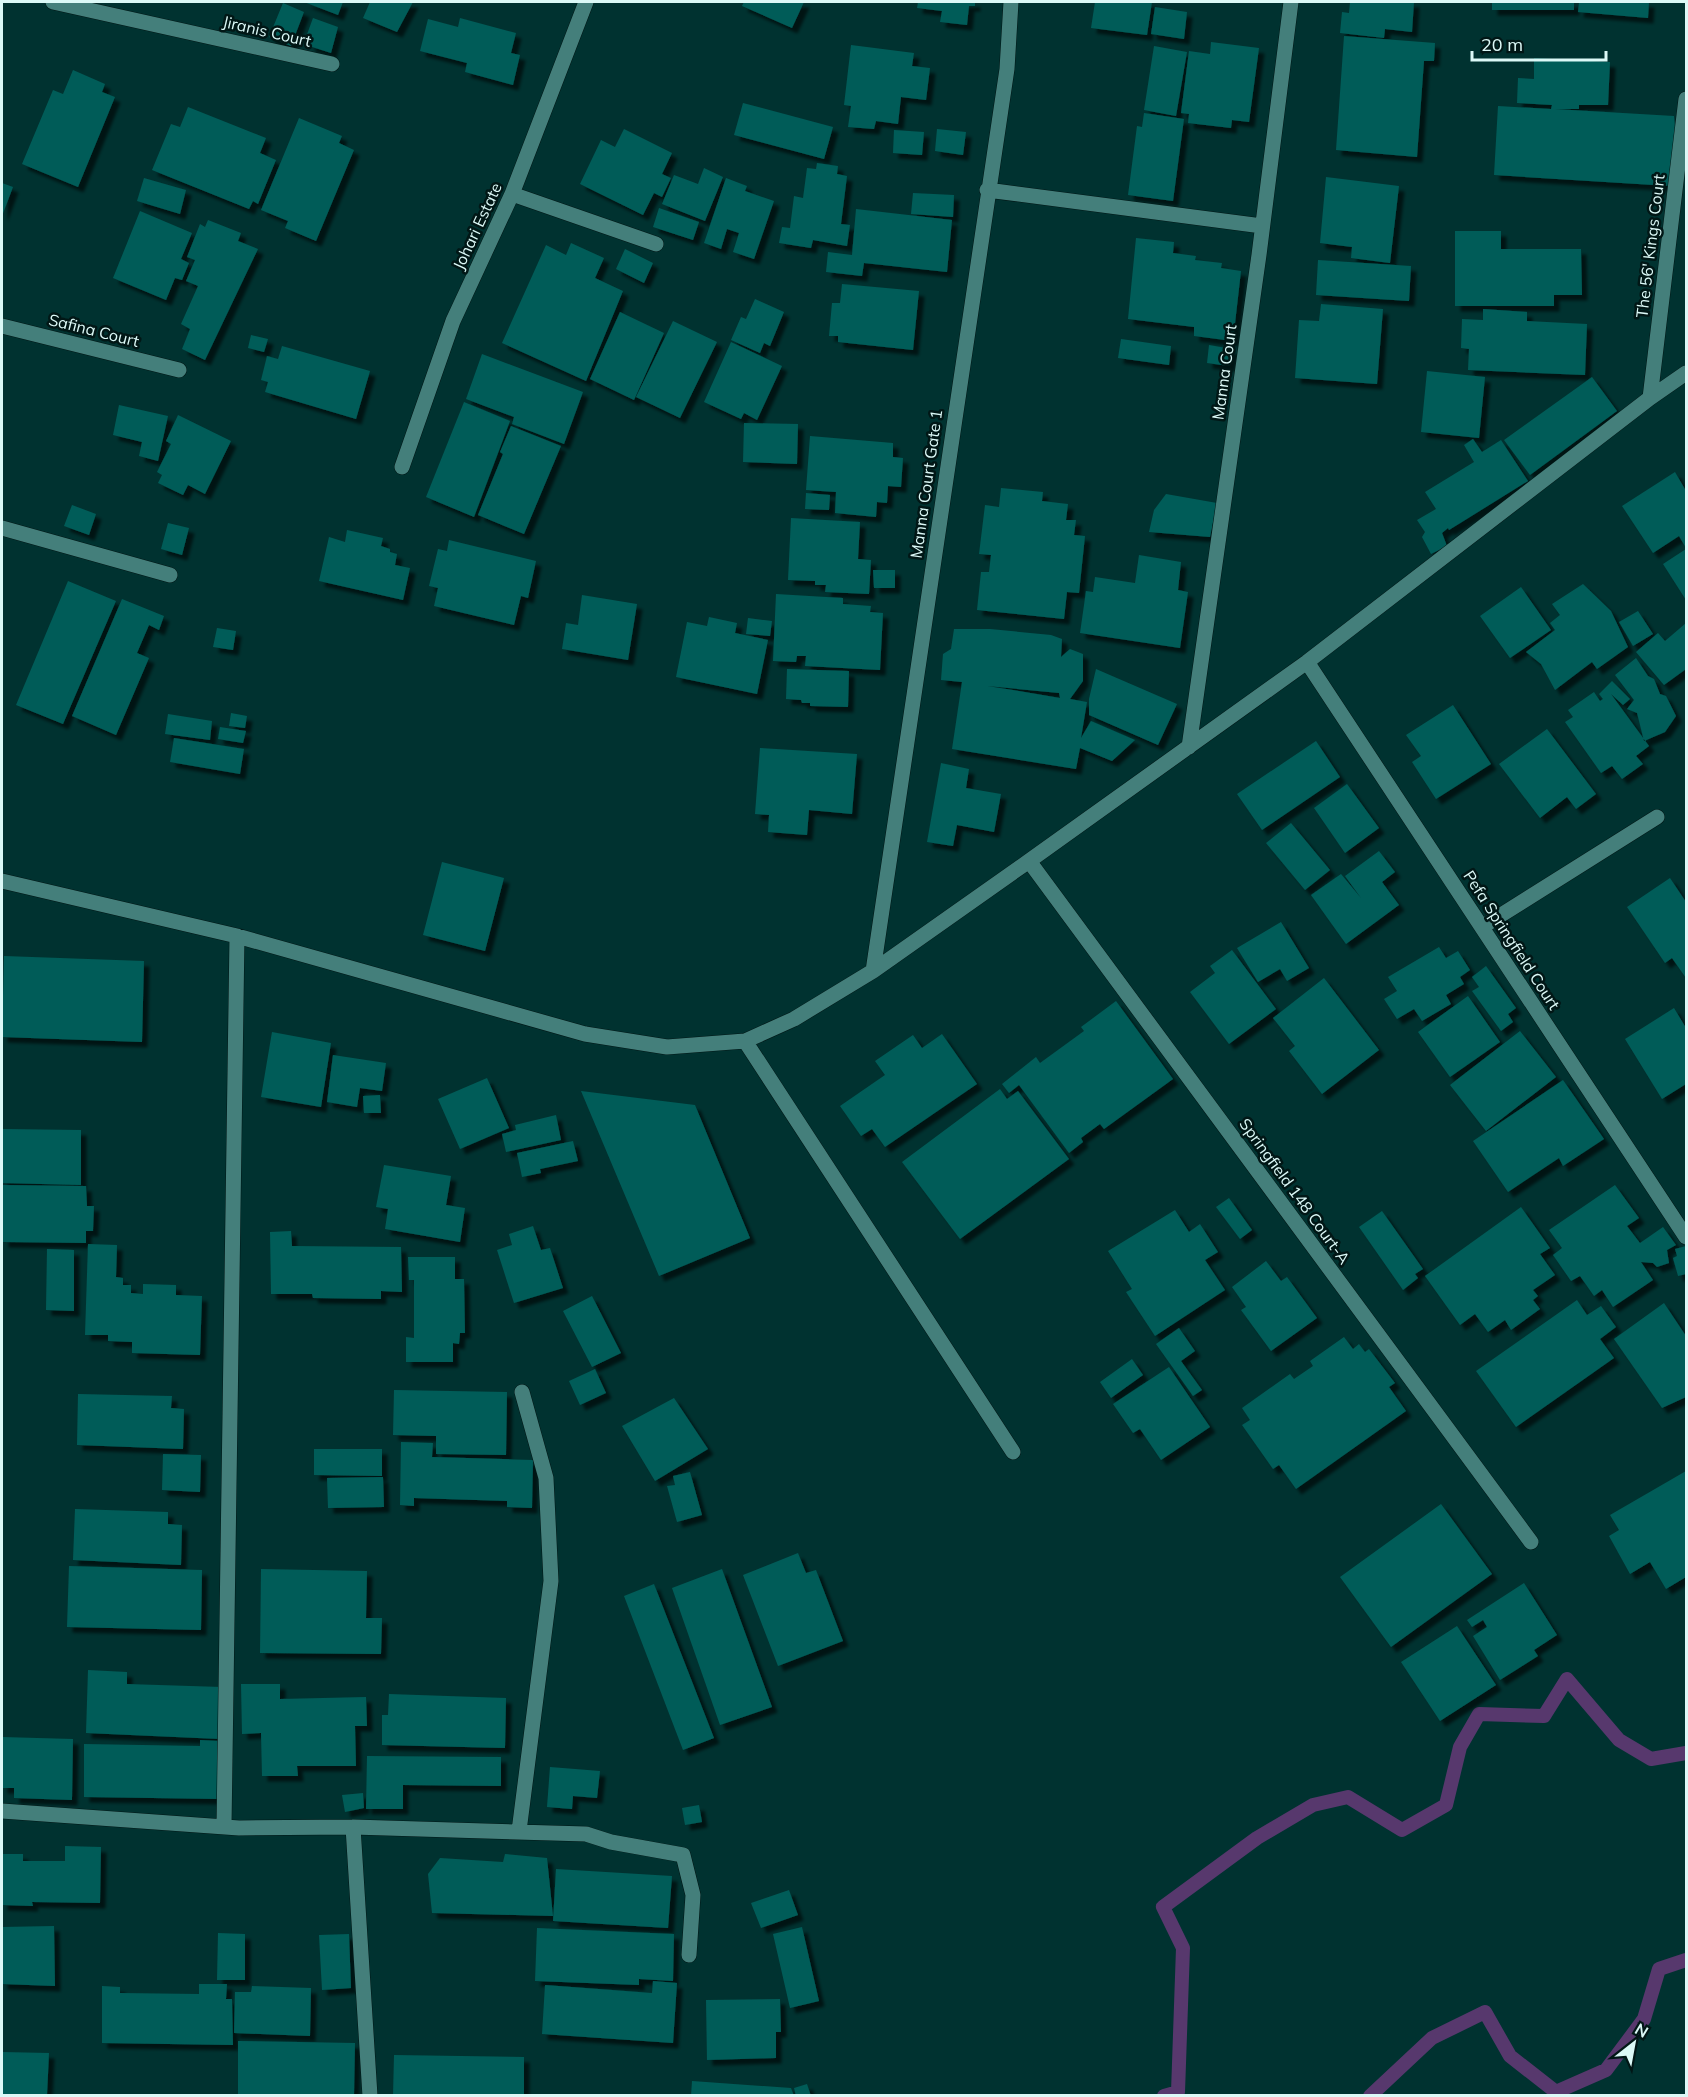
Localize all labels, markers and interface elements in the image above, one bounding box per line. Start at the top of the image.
street label: Jiranis Court [221,11,314,51]
scale bar [1472,24,1606,62]
text: 20 m [1481,33,1523,56]
street label: The 56' Kings Court [1631,173,1669,319]
street label: Johari Estate [448,179,506,273]
street label: Safina Court [47,309,142,351]
street label: Manna Court [1207,322,1241,421]
street label: Manna Court Gate 1 [906,408,946,560]
street label: Pefa Springfield Court [1459,867,1565,1014]
street label: Springfield 148 Court-A [1235,1114,1355,1268]
north arrow [1604,2013,1664,2073]
text: N [1631,2018,1652,2042]

